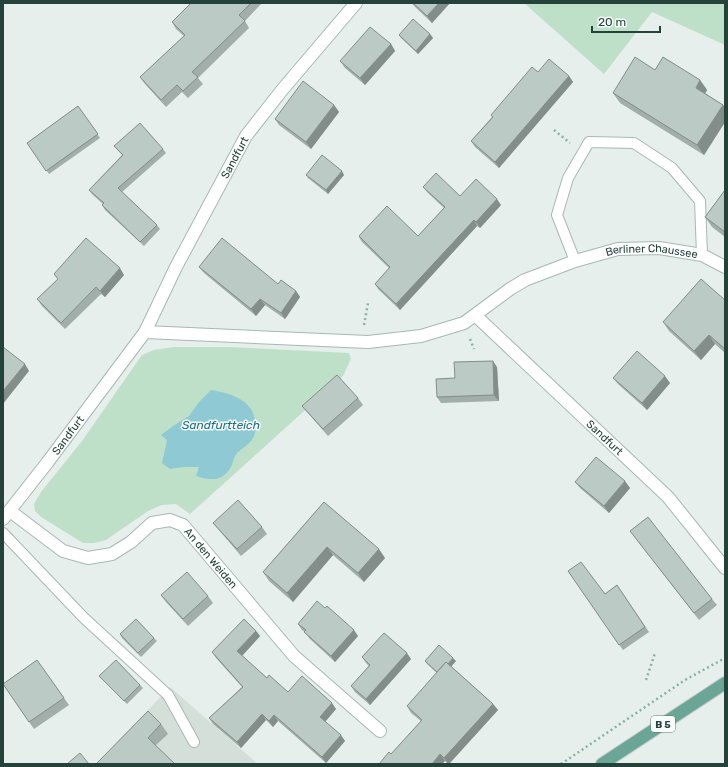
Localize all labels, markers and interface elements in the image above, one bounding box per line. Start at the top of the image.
scale bar [592,8,660,34]
text: 20 m [598,15,626,29]
street label: Sandfurt [219,134,252,181]
street label: Berliner Chaussee [604,242,699,261]
street label: Sandfurt [49,413,87,458]
street label: Sandfurt [583,417,626,459]
water label: Sandfurtteich [182,418,260,432]
street label: An den Weiden [181,525,240,591]
road number: B 5 [651,716,675,732]

